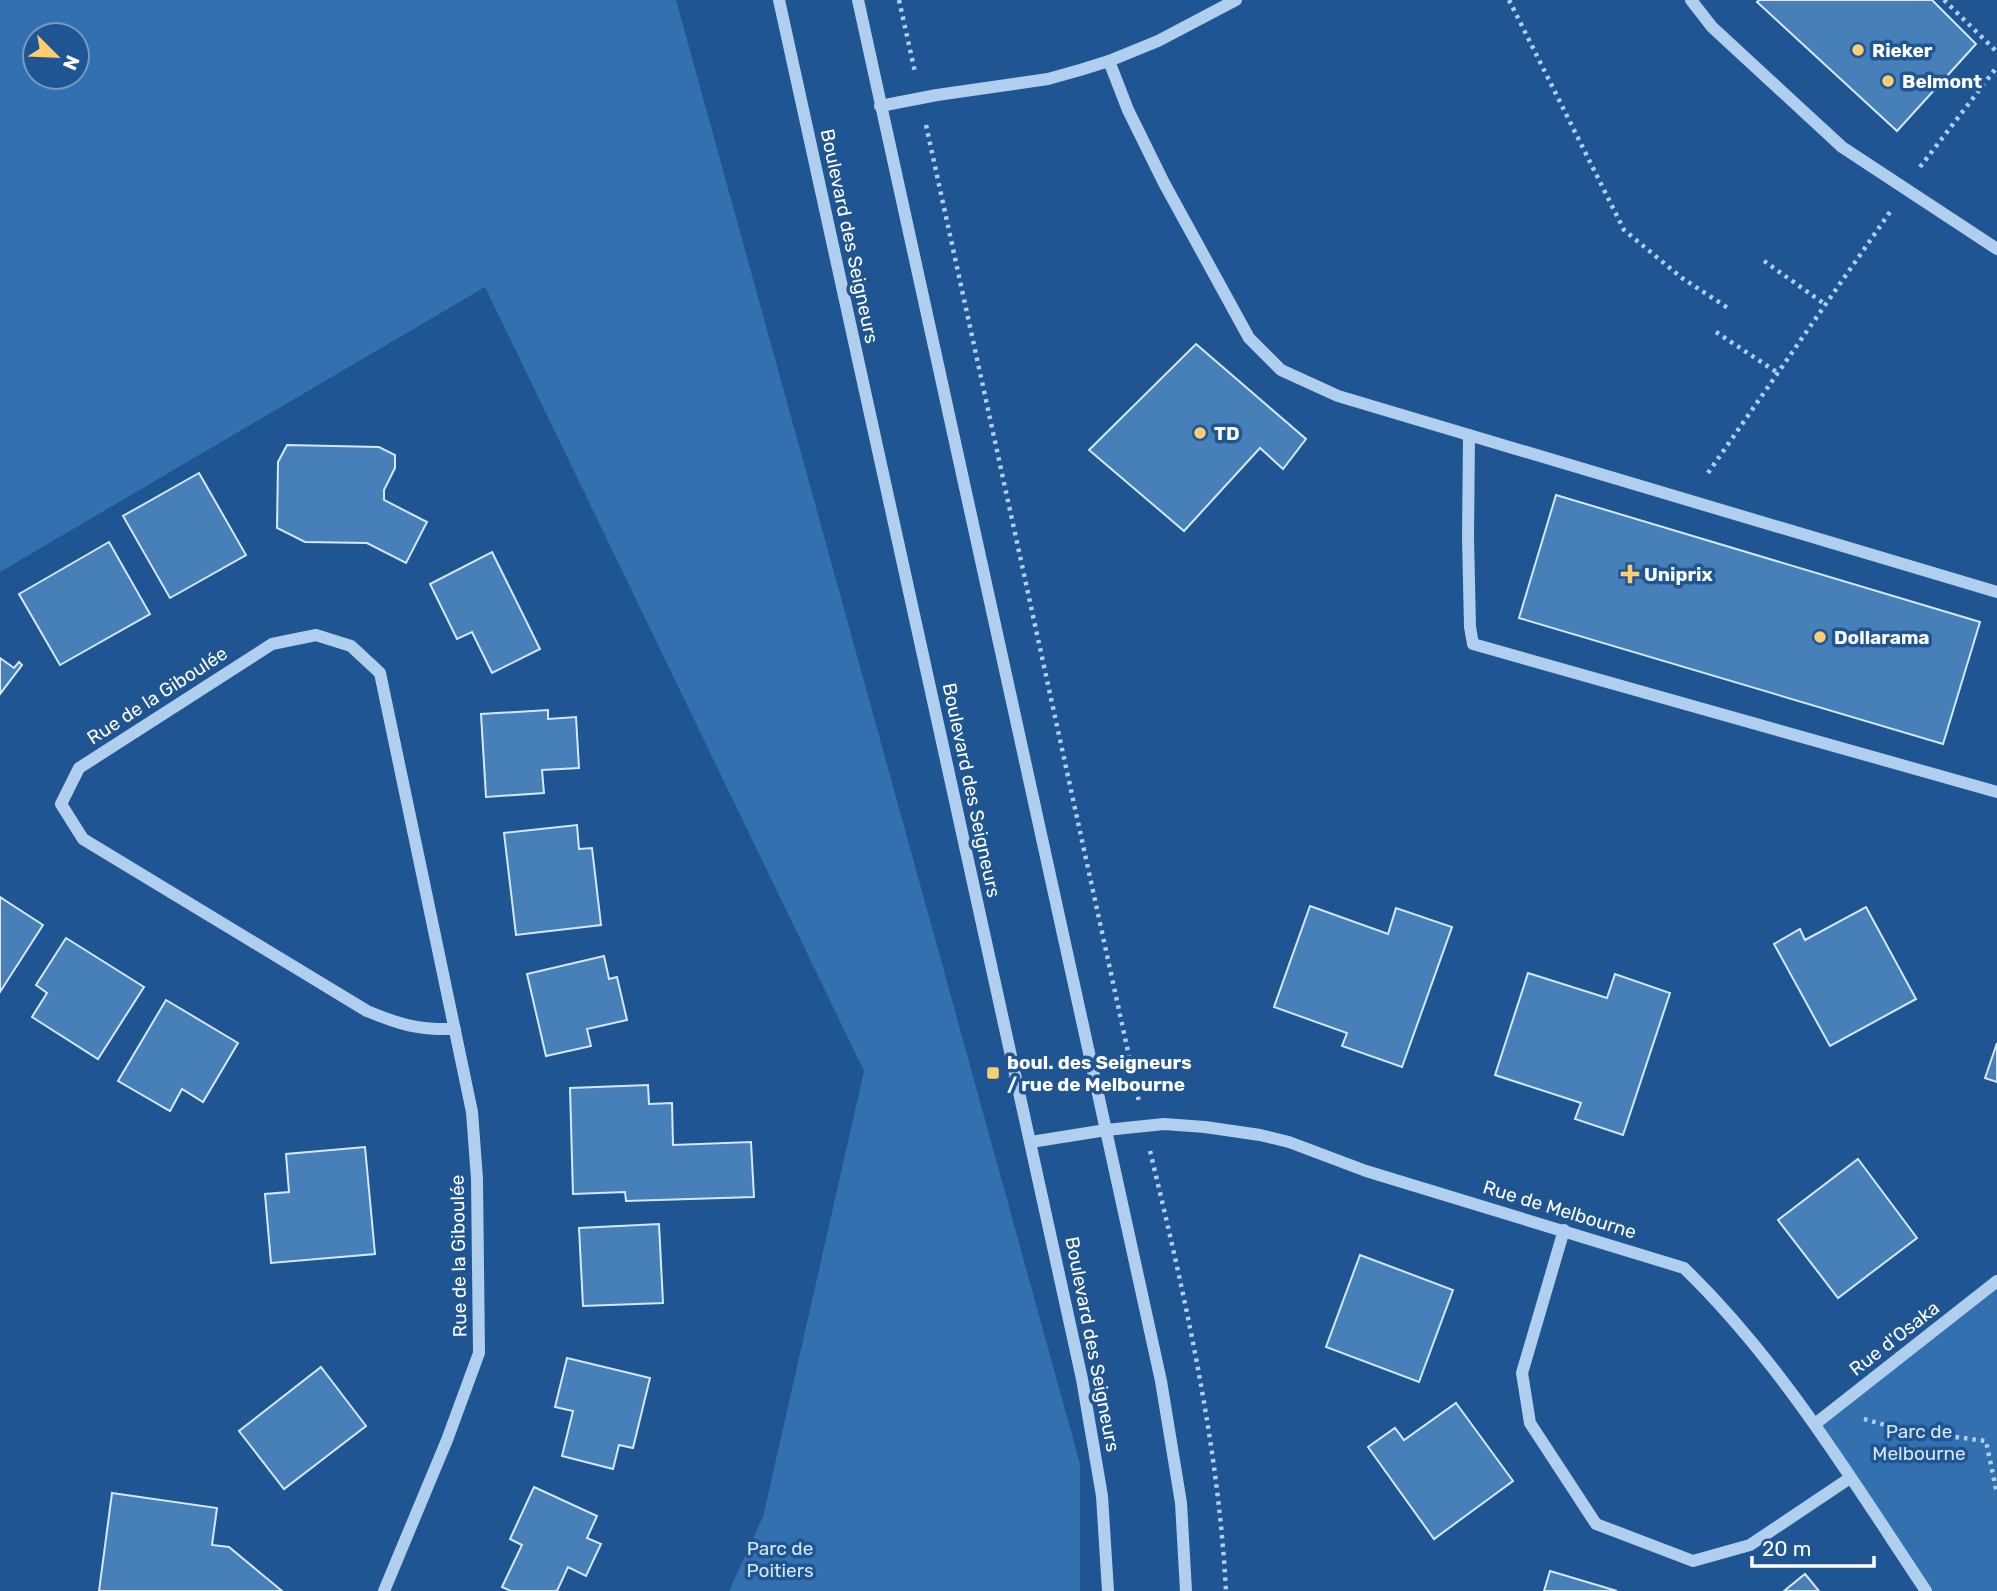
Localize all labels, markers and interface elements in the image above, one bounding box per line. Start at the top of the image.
north arrow [21,21,91,91]
place label: Rieker [1872,39,1933,62]
marker: Rieker [1850,42,1866,58]
text: N [58,52,84,74]
place label: Belmont [1902,70,1982,93]
marker: Belmont [1880,73,1896,89]
street label: Boulevard des Seigneurs [816,127,884,345]
place label: TD [1214,422,1240,445]
marker: TD [1192,425,1208,441]
place label: Uniprix [1644,563,1713,586]
marker: Uniprix [1622,566,1638,582]
place label: Dollarama [1834,626,1930,649]
marker: Dollarama [1812,629,1828,645]
street label: Rue de la Giboulée [83,641,232,749]
street label: Boulevard des Seigneurs [938,681,1006,899]
place label: boul. des Seigneurs / rue de Melbourne [1007,1051,1192,1096]
marker: boul. des Seigneurs / rue de Melbourne [985,1065,1001,1081]
street label: Rue de la Giboulée [446,1174,471,1337]
street label: Rue de Melbourne [1480,1175,1639,1244]
street label: Boulevard des Seigneurs [1060,1235,1125,1454]
street label: Rue d'Osaka [1845,1296,1944,1381]
park label: Parc de Melbourne [1872,1420,1966,1465]
scale bar [1752,1524,1874,1568]
text: 20 m [1762,1536,1811,1561]
park label: Parc de Poitiers [746,1537,814,1582]

